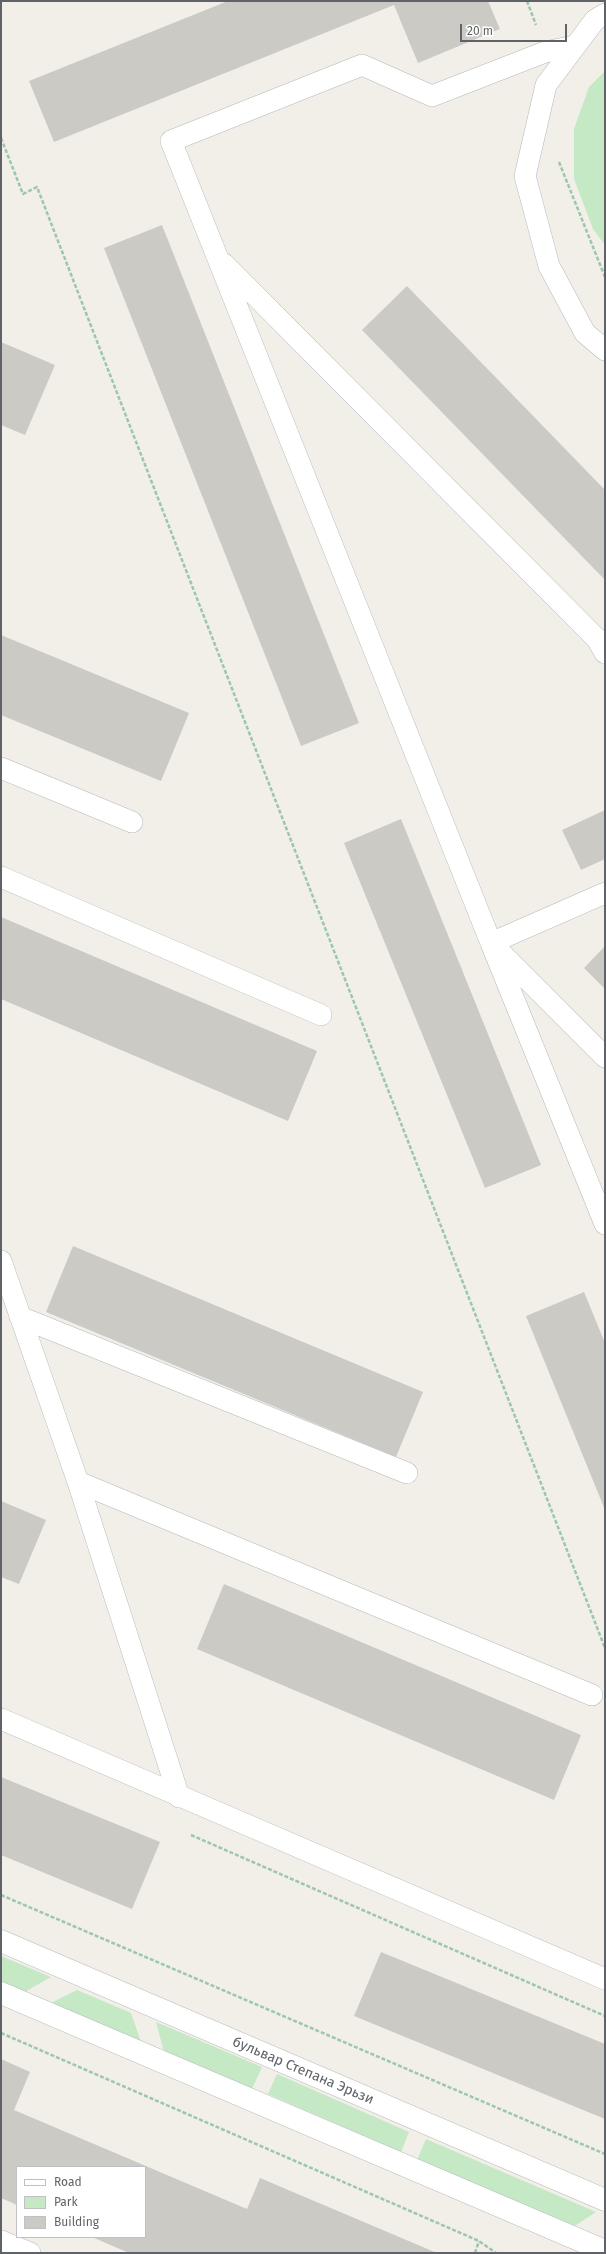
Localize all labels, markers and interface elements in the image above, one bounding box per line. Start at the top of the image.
scale bar [462,16,569,42]
text: 20 m [467,24,493,38]
street label: бульвар Степана Эрьзи [230,2034,376,2108]
legend [16,2166,146,2238]
text: Road [54,2175,82,2189]
text: Park [54,2195,78,2209]
text: Building [54,2215,99,2229]

